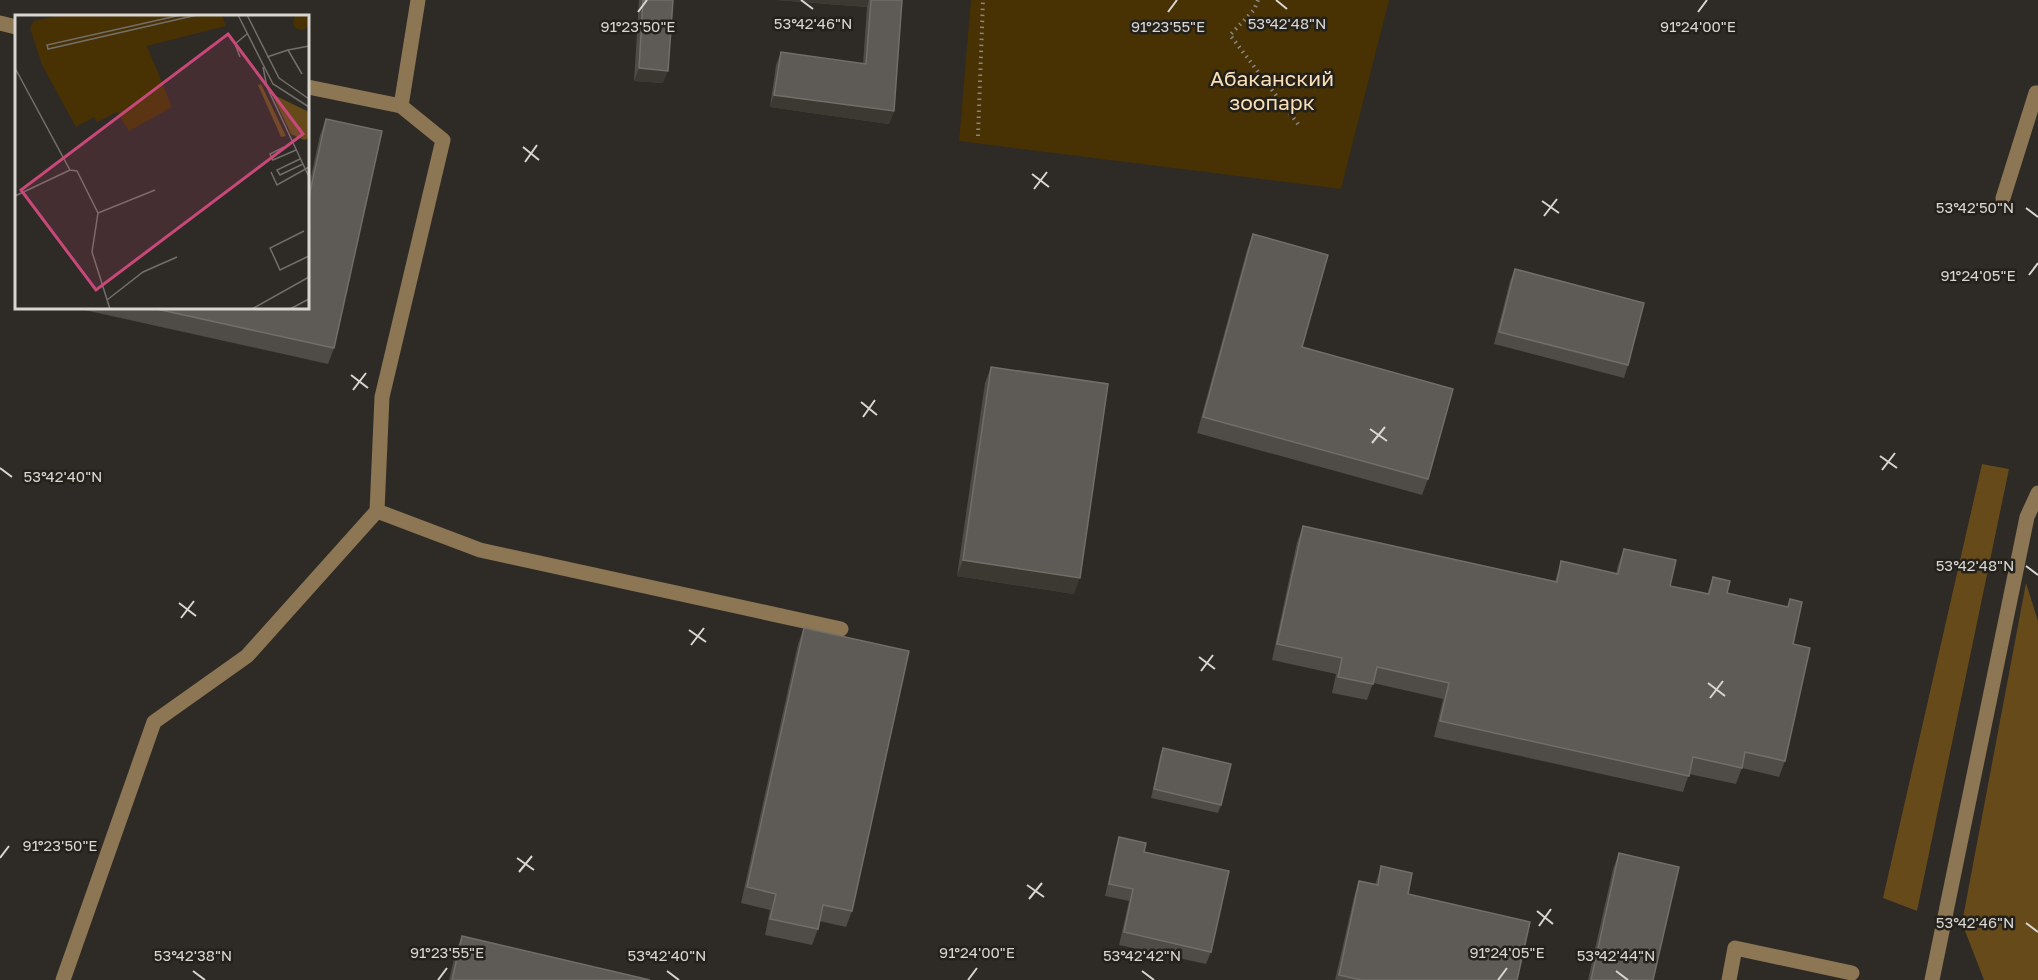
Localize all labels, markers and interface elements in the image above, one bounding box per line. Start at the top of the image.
text: 53°42'46"N [774,14,852,32]
text: 53°42'48"N [1248,14,1326,32]
inset map [15,15,309,309]
text: 91°23'50"E [601,17,675,35]
text: 91°23'55"E [1131,17,1205,35]
text: 91°24'00"E [1660,17,1736,35]
park label: Абаканский зоопарк [1210,65,1334,115]
text: 53°42'50"N [1936,198,2014,216]
text: 91°24'05"E [1940,266,2016,284]
text: 53°42'40"N [24,467,102,485]
text: 53°42'48"N [1936,556,2014,574]
text: 91°23'50"E [23,836,97,854]
text: 53°42'46"N [1936,913,2014,931]
text: 91°23'55"E [410,943,484,961]
text: 91°24'00"E [939,943,1015,961]
text: 91°24'05"E [1469,943,1545,961]
text: 53°42'38"N [154,946,232,964]
text: 53°42'40"N [628,946,706,964]
text: 53°42'42"N [1103,946,1181,964]
text: 53°42'44"N [1577,946,1655,964]

